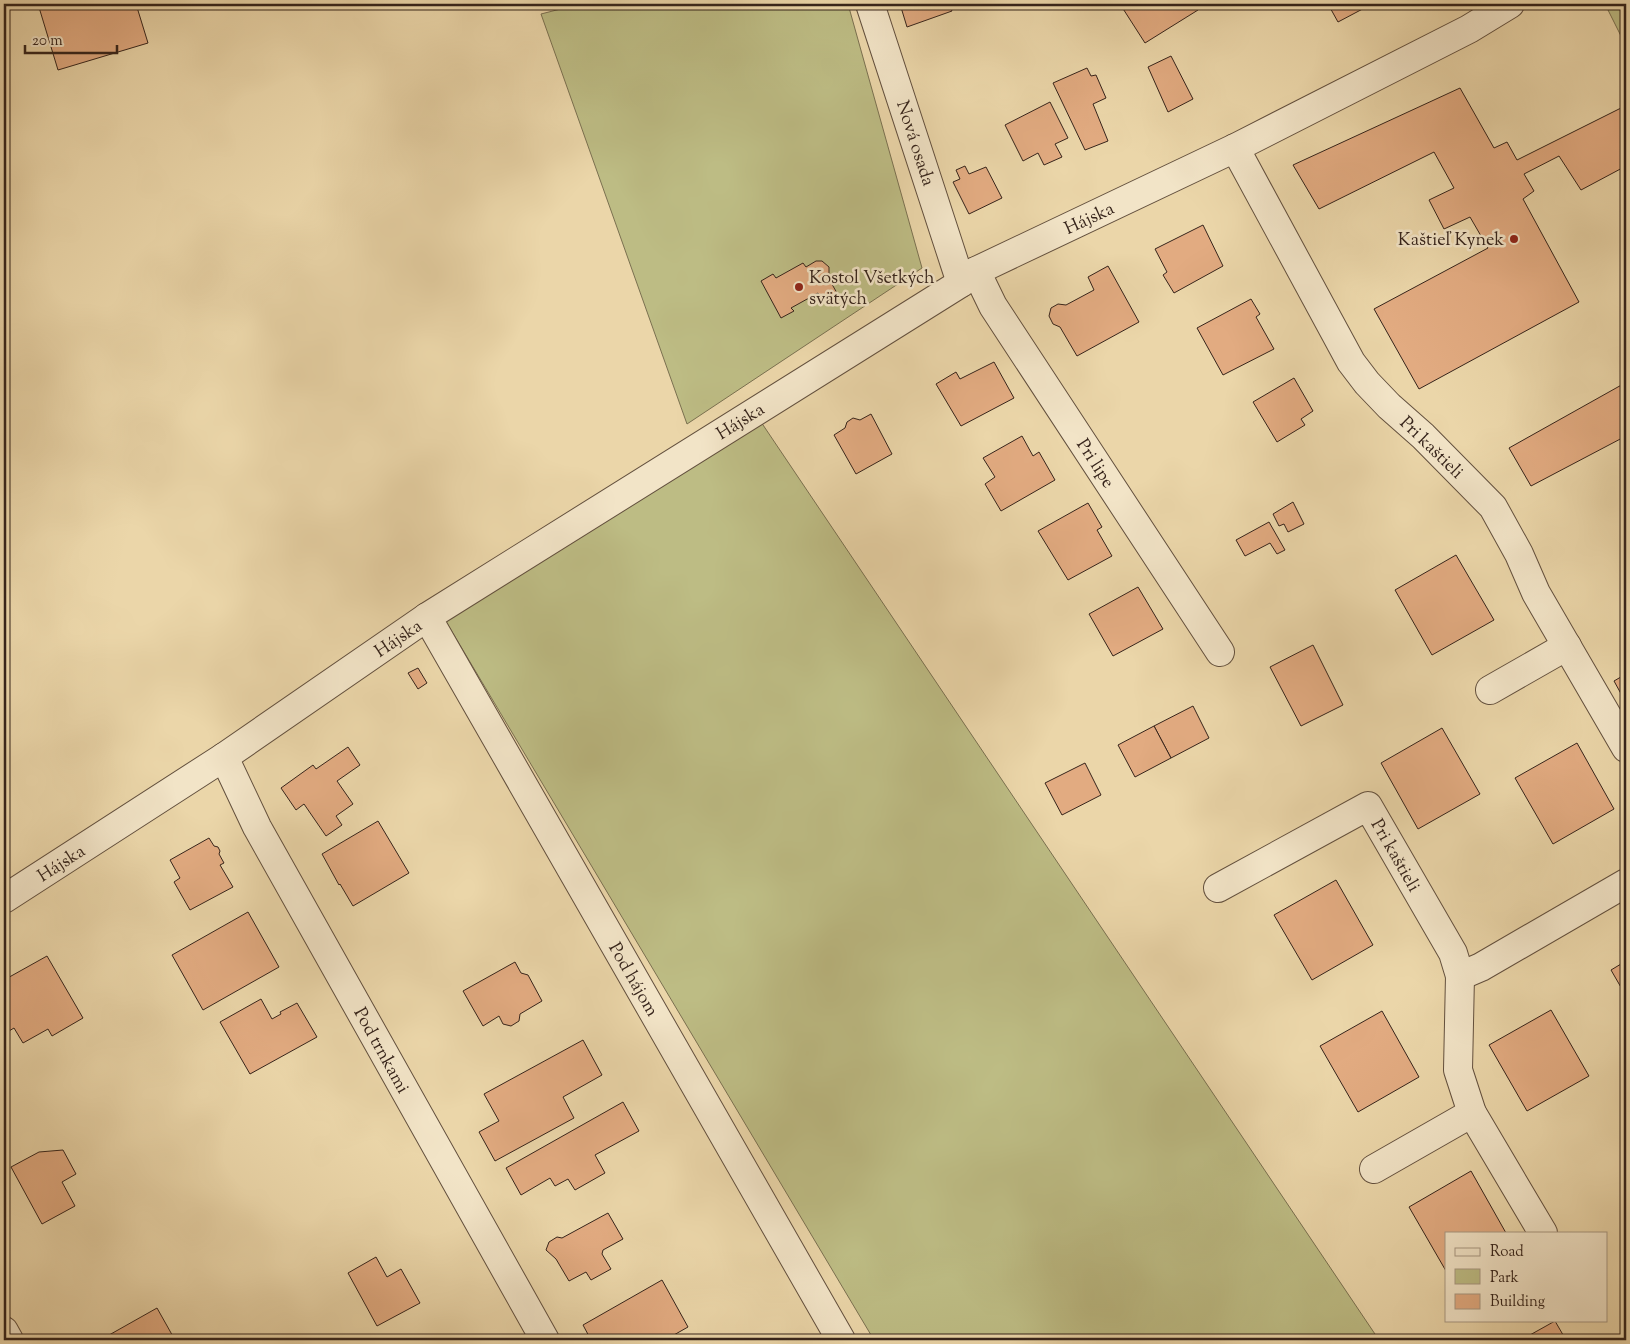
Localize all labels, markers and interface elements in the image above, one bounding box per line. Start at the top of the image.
scale bar [25,22,118,54]
text: 20 m [32,31,63,52]
street label: Nová osada [888,98,940,190]
street label: Hájska [1061,197,1119,243]
place label: Kaštieľ Kynek [1398,228,1504,254]
marker: Kaštieľ Kynek [1508,233,1520,245]
place label: Kostol Všetkých svätých [809,266,935,313]
marker: Kostol Všetkých svätých [793,281,805,293]
street label: Hájska [712,398,770,448]
street label: Pri kaštieli [1393,411,1469,486]
street label: Pri lipe [1069,434,1120,494]
street label: Hájska [370,614,428,665]
street label: Pri kaštieli [1363,815,1426,897]
street label: Hájska [33,839,91,890]
street label: Pod hájom [601,938,664,1022]
street label: Pod trnkami [346,1003,415,1099]
legend [1445,1232,1608,1322]
text: Road [1490,1242,1524,1263]
text: Park [1490,1268,1519,1289]
text: Building [1490,1292,1545,1313]

